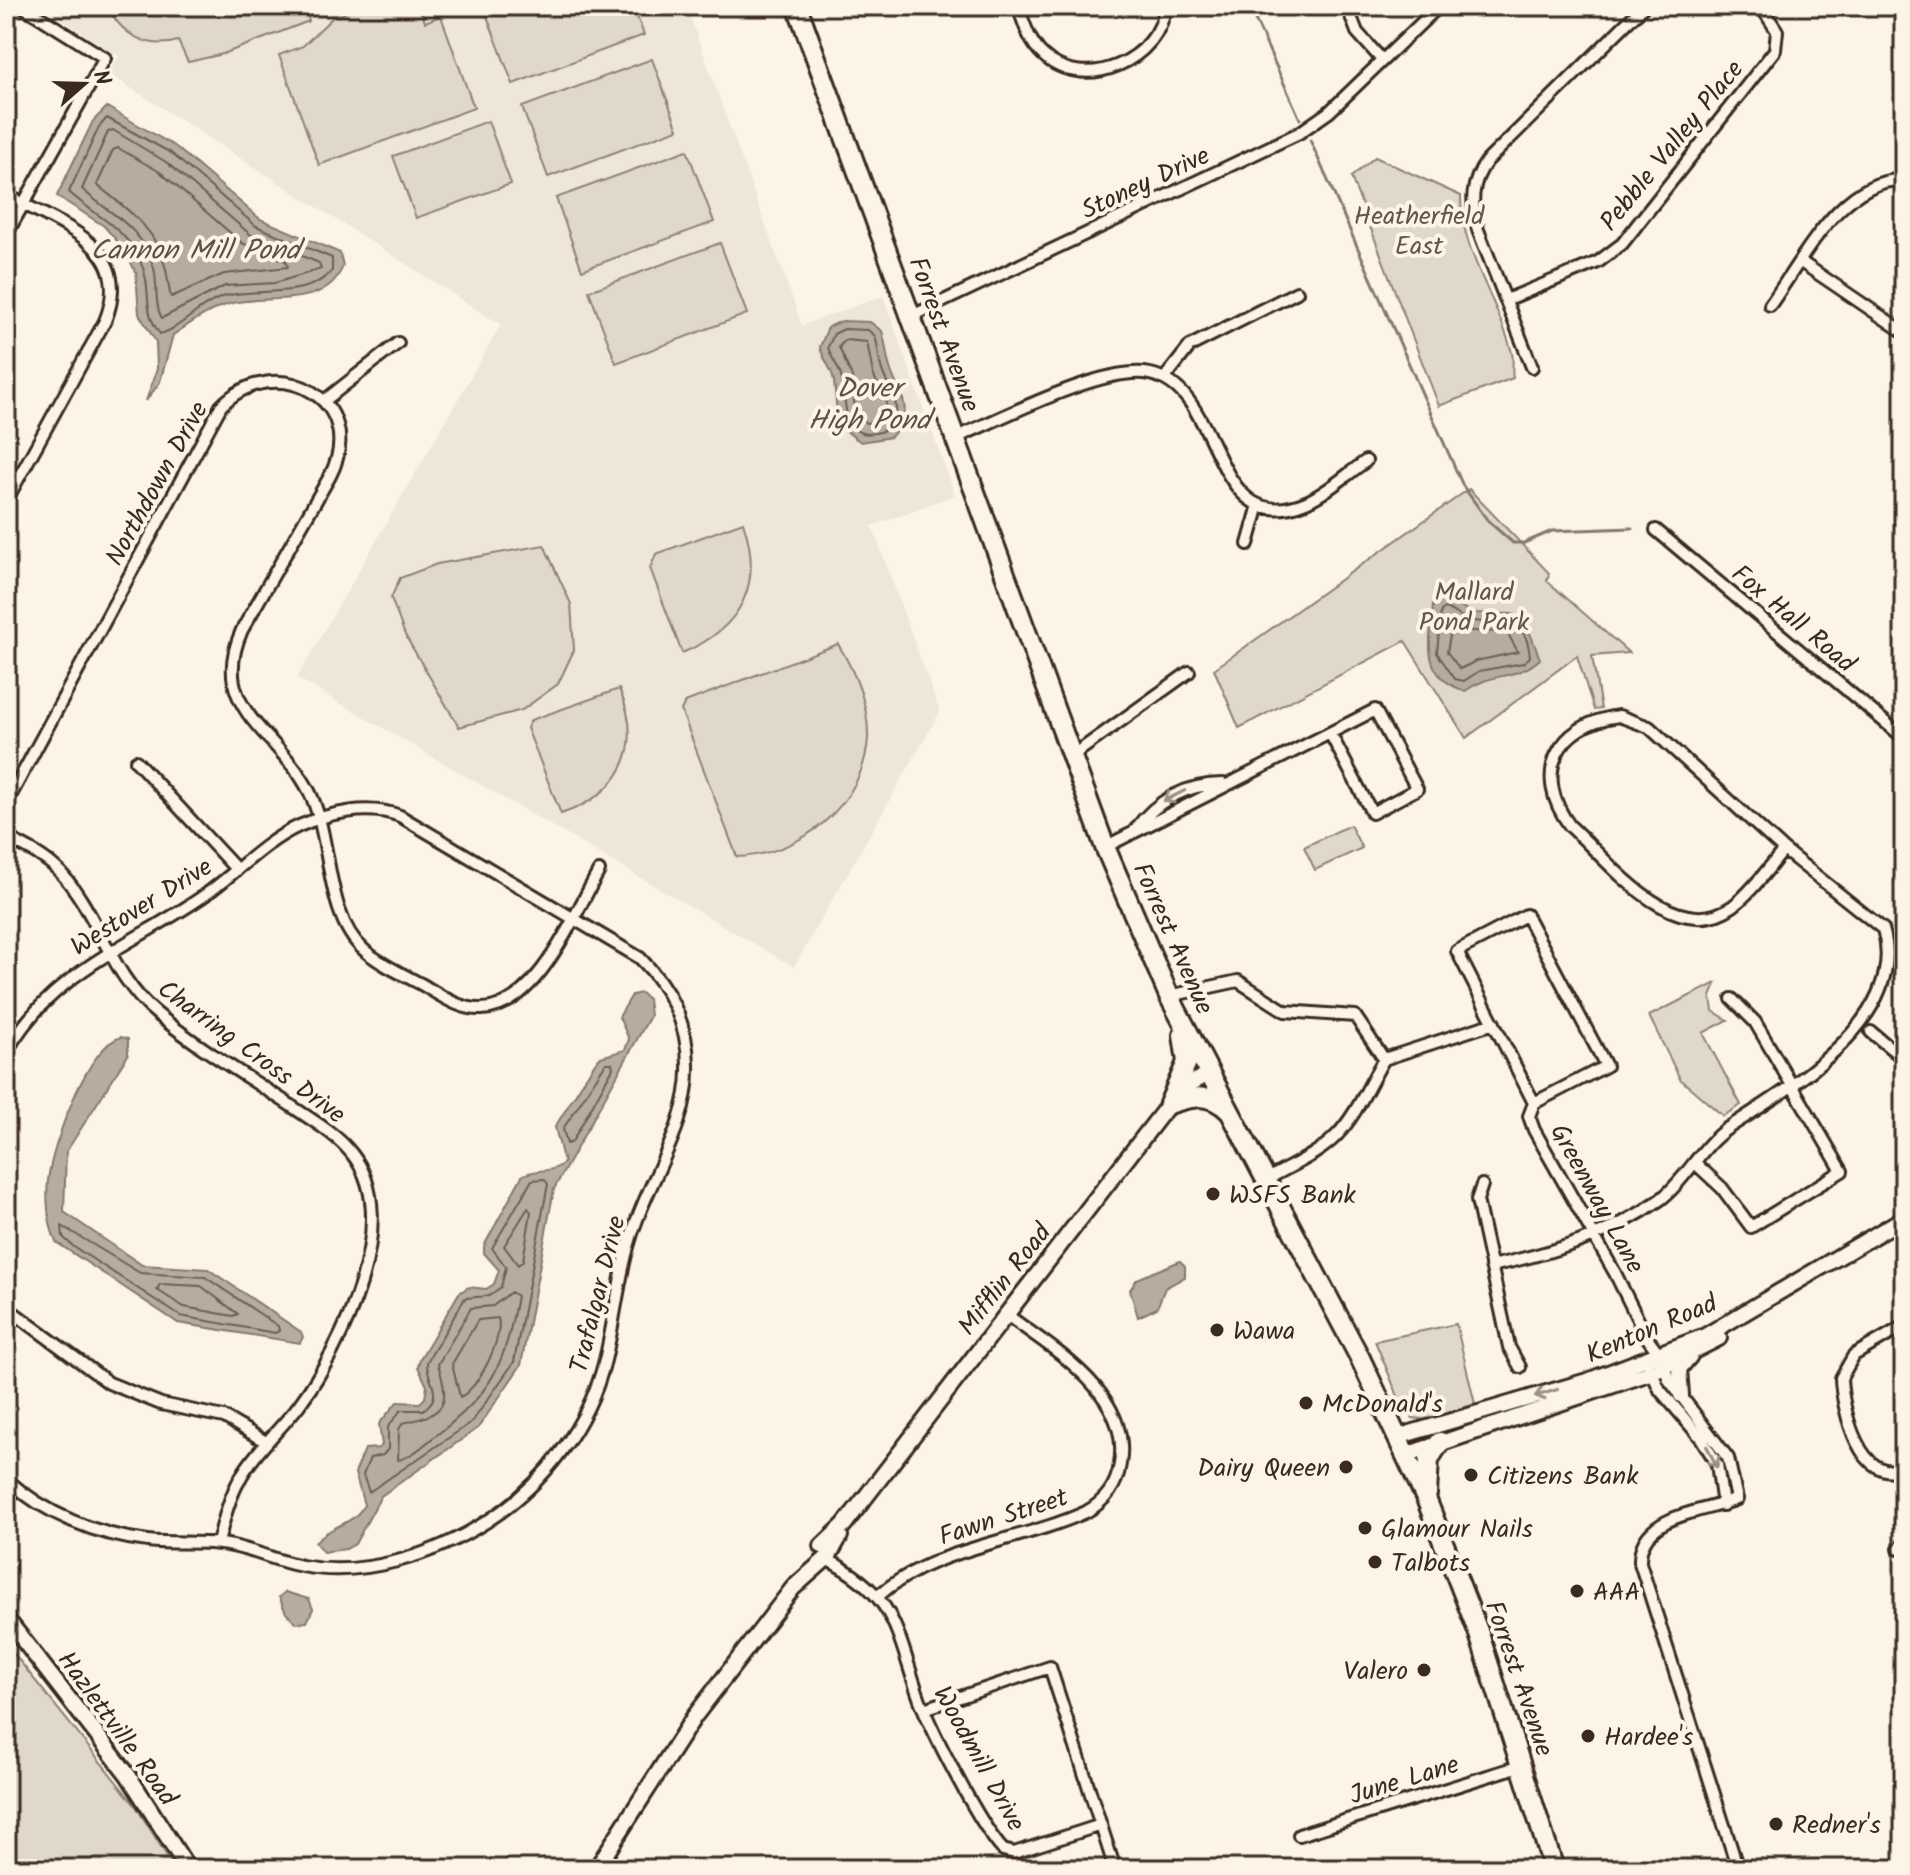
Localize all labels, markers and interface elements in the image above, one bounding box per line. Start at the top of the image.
north arrow [44,44,124,124]
street label: Pebble Valley Place [1590,51,1755,241]
text: N [82,66,119,91]
street label: Stoney Drive [1074,135,1218,232]
park label: Heatherfield East [1354,196,1485,268]
water label: Cannon Mill Pond [90,229,306,274]
street label: Forrest Avenue [896,251,991,418]
water label: Dover High Pond [808,367,936,444]
street label: Northdown Drive [95,394,221,574]
street label: Fox Hall Road [1721,555,1865,685]
park label: Mallard Pond Park [1419,572,1530,644]
one-way arrow [1163,789,1187,804]
street label: Westover Drive [63,847,222,968]
street label: Forrest Avenue [1120,856,1225,1022]
street label: Charring Cross Drive [148,970,354,1136]
street label: Greenway Lane [1538,1116,1655,1282]
place label: WSFS Bank [1229,1175,1357,1217]
marker: WSFS Bank [1204,1185,1222,1203]
street label: Trafalgar Drive [559,1211,639,1378]
street label: Mifflin Road [948,1214,1064,1346]
street label: Kenton Road [1580,1283,1725,1376]
place label: Wawa [1233,1311,1295,1353]
marker: Wawa [1208,1321,1226,1339]
place label: McDonald's [1322,1384,1443,1426]
one-way arrow [1533,1386,1559,1401]
marker: McDonald's [1297,1394,1315,1412]
one-way arrow [1705,1445,1720,1469]
place label: Dairy Queen [1197,1448,1330,1490]
place label: Citizens Bank [1487,1456,1639,1498]
marker: Dairy Queen [1337,1458,1355,1476]
marker: Citizens Bank [1462,1466,1480,1484]
street label: Fawn Street [934,1477,1074,1559]
place label: Glamour Nails [1381,1509,1533,1551]
marker: Glamour Nails [1356,1519,1374,1537]
place label: Talbots [1391,1543,1470,1585]
marker: Talbots [1366,1553,1384,1571]
place label: AAA [1593,1572,1640,1614]
marker: AAA [1568,1582,1586,1600]
street label: Forrest Avenue [1472,1595,1564,1763]
street label: Hazlettville Road [45,1643,188,1817]
place label: Valero [1344,1651,1408,1693]
marker: Valero [1415,1661,1433,1679]
street label: Woodmill Drive [921,1678,1036,1840]
place label: Hardee's [1604,1717,1693,1759]
marker: Hardee's [1579,1727,1597,1745]
street label: June Lane [1345,1744,1465,1817]
place label: Redner's [1792,1805,1881,1847]
marker: Redner's [1767,1815,1785,1833]

